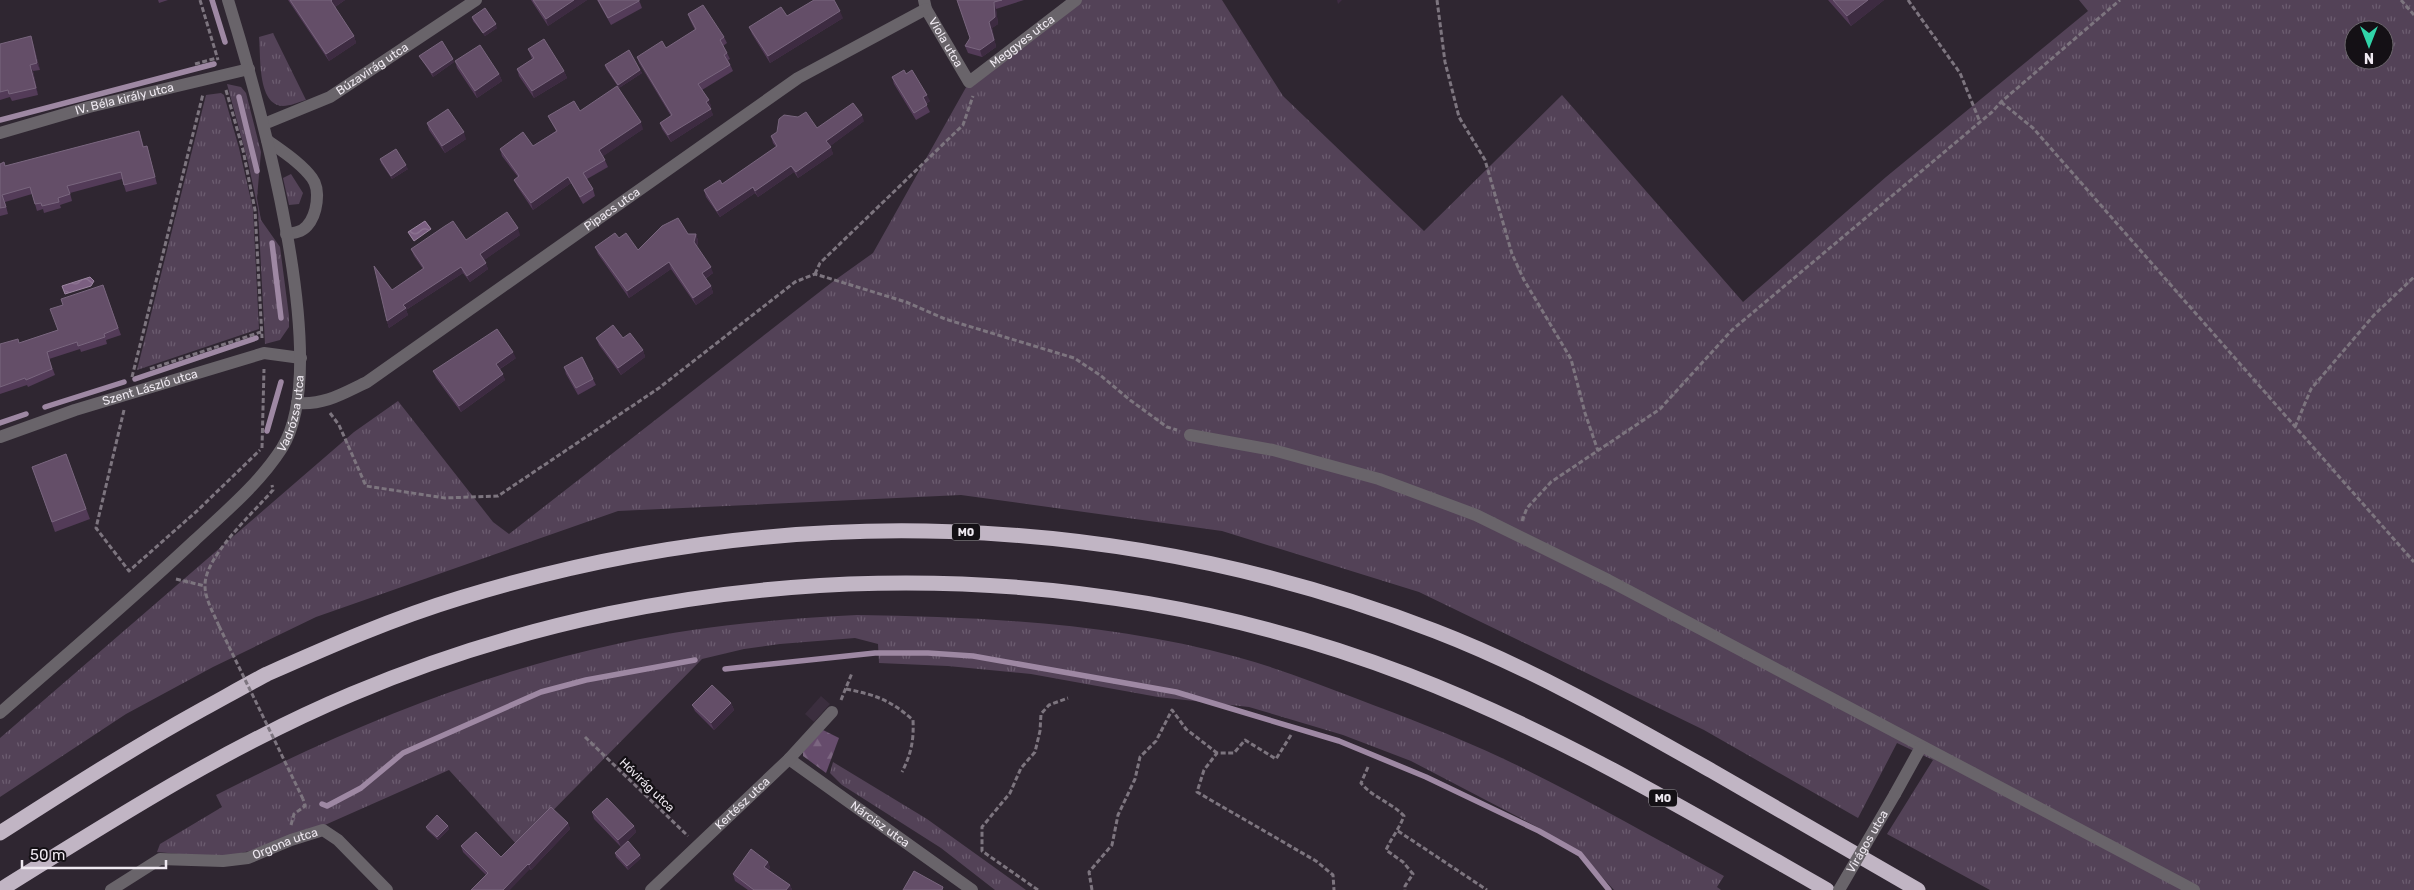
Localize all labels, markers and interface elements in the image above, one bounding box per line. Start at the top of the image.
street label: Meggyes utca [987,12,1057,70]
street label: Viola utca [926,15,966,70]
north arrow [2344,20,2394,70]
street label: Búzavirág utca [333,40,411,98]
text: N [2364,49,2374,66]
street label: IV. Béla király utca [73,80,175,118]
street label: Pipacs utca [581,185,643,234]
street label: Szent László utca [101,366,199,408]
street label: Vadrózsa utca [274,375,307,455]
road number: M0 [952,524,980,540]
street label: Hóvirág utca [617,755,677,815]
street label: Kertész utca [712,774,773,832]
road number: M0 [1649,790,1677,806]
street label: Nárcisz utca [848,798,912,850]
street label: Virágos utca [1843,808,1891,875]
street label: Orgona utca [250,825,319,862]
scale bar [22,838,166,870]
text: 50 m [30,846,65,864]

